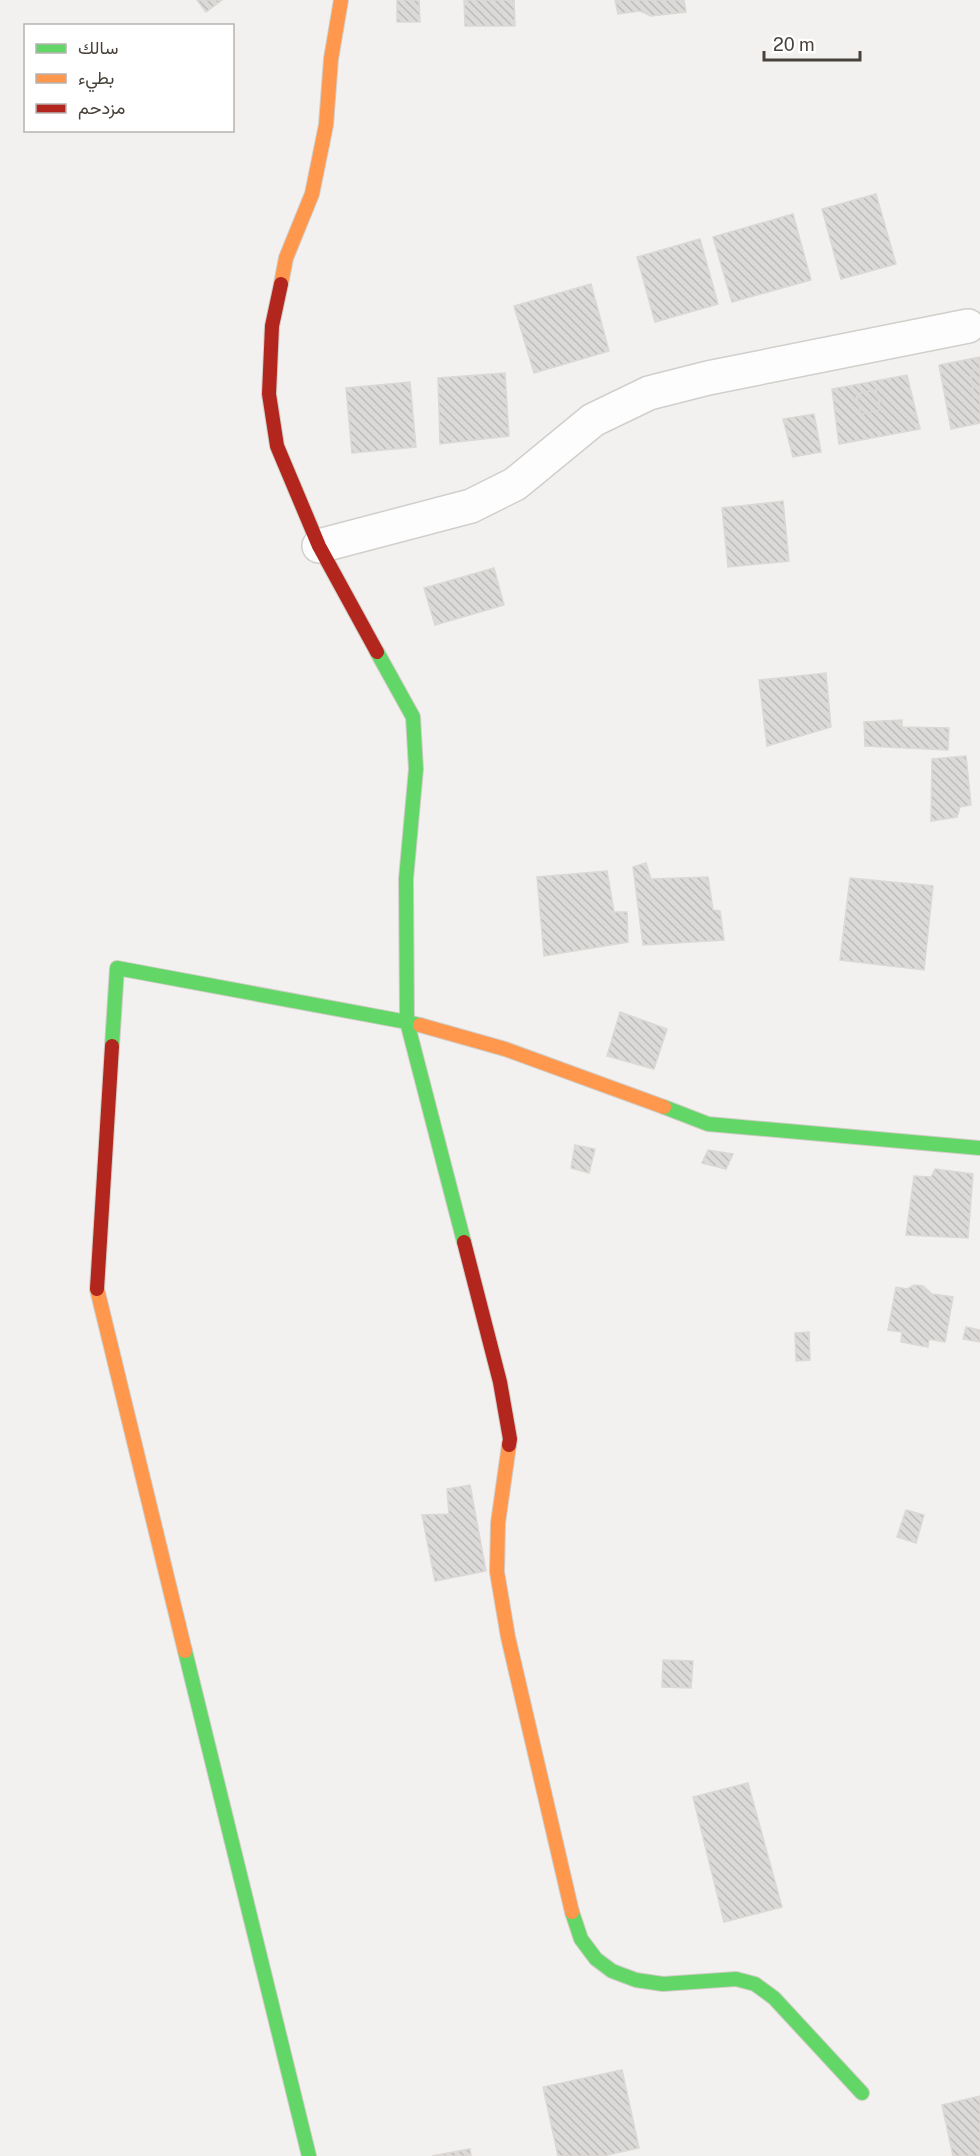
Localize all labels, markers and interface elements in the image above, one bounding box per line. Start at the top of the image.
legend [24,24,234,132]
scale bar [764,24,860,62]
text: 20 m [773,34,815,55]
text: سالك [78,37,118,58]
text: بطيء [78,67,114,93]
text: مزدحم [78,97,125,120]

